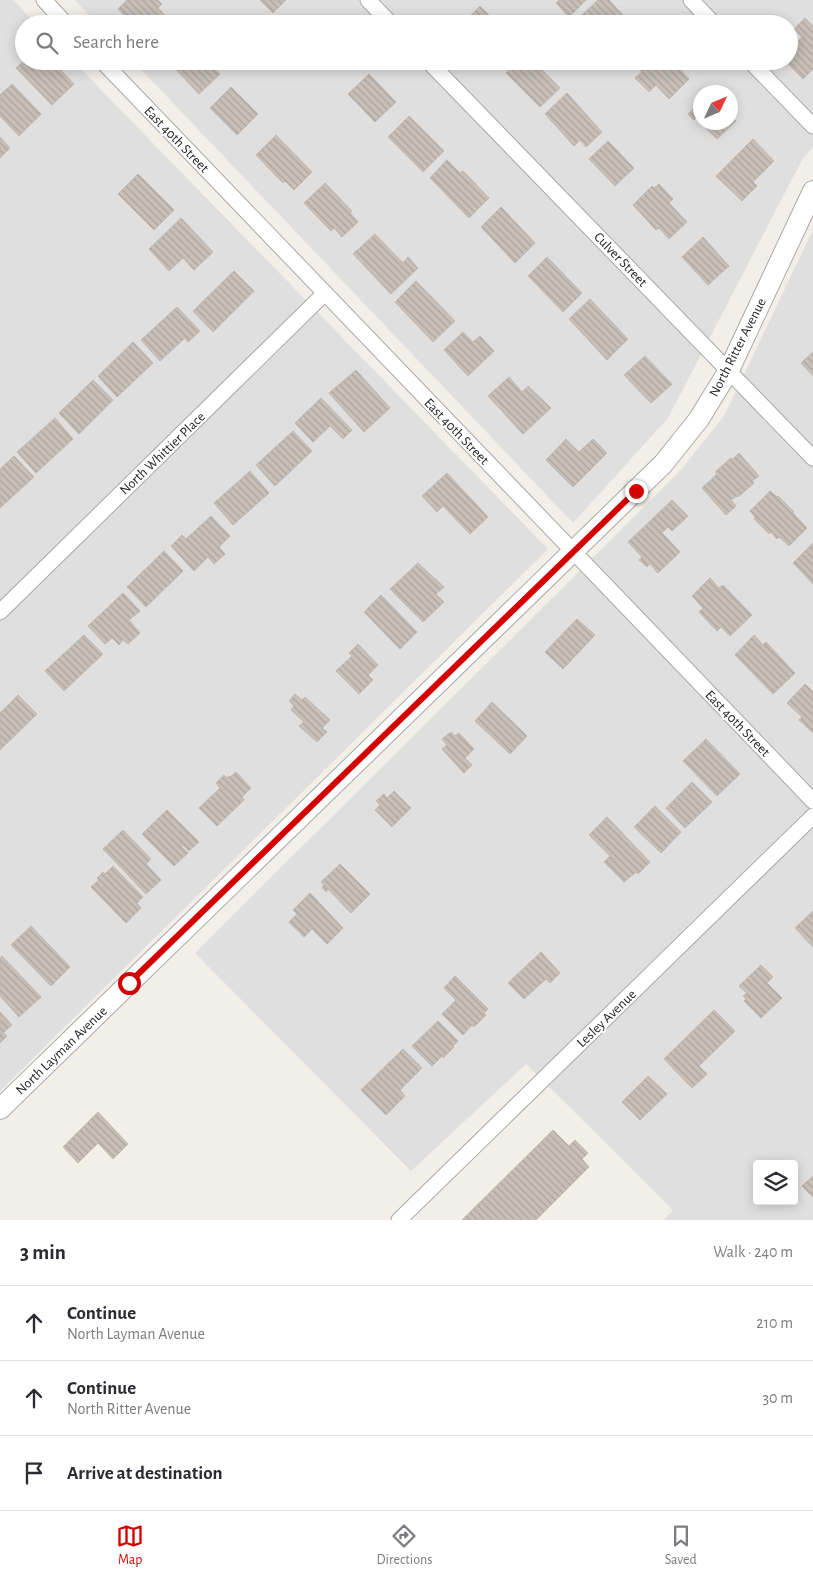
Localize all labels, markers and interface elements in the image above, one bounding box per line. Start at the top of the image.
search box [15,15,798,70]
icon: search [33,29,61,57]
text: Search here [73,33,159,52]
north arrow [693,85,738,130]
street label: East 40th Street [141,104,212,176]
street label: Culver Street [591,230,650,290]
street label: North Ritter Avenue [707,296,769,399]
street label: East 40th Street [421,396,492,468]
street label: North Whittier Place [117,410,208,498]
route end [625,480,648,503]
street label: East 40th Street [702,688,773,760]
route start [118,972,141,995]
street label: Lesley Avenue [574,987,639,1050]
street label: North Layman Avenue [13,1004,110,1098]
map controls [753,1160,798,1205]
button: layers [753,1160,798,1205]
text: 3 min [20,1242,66,1263]
text: Walk · 240 m [713,1244,793,1260]
text: Continue [67,1304,136,1323]
icon: ahead [20,1309,48,1337]
text: 210 m [756,1315,793,1331]
text: North Layman Avenue [67,1326,205,1342]
text: Continue [67,1379,136,1398]
icon: ahead [20,1384,48,1412]
text: 30 m [763,1390,793,1406]
text: North Ritter Avenue [67,1401,191,1417]
icon: arrive [20,1459,48,1487]
text: Arrive at destination [67,1464,223,1483]
tab: Map [116,1522,144,1569]
tab: Directions [377,1522,432,1569]
tab: Saved [665,1522,697,1569]

